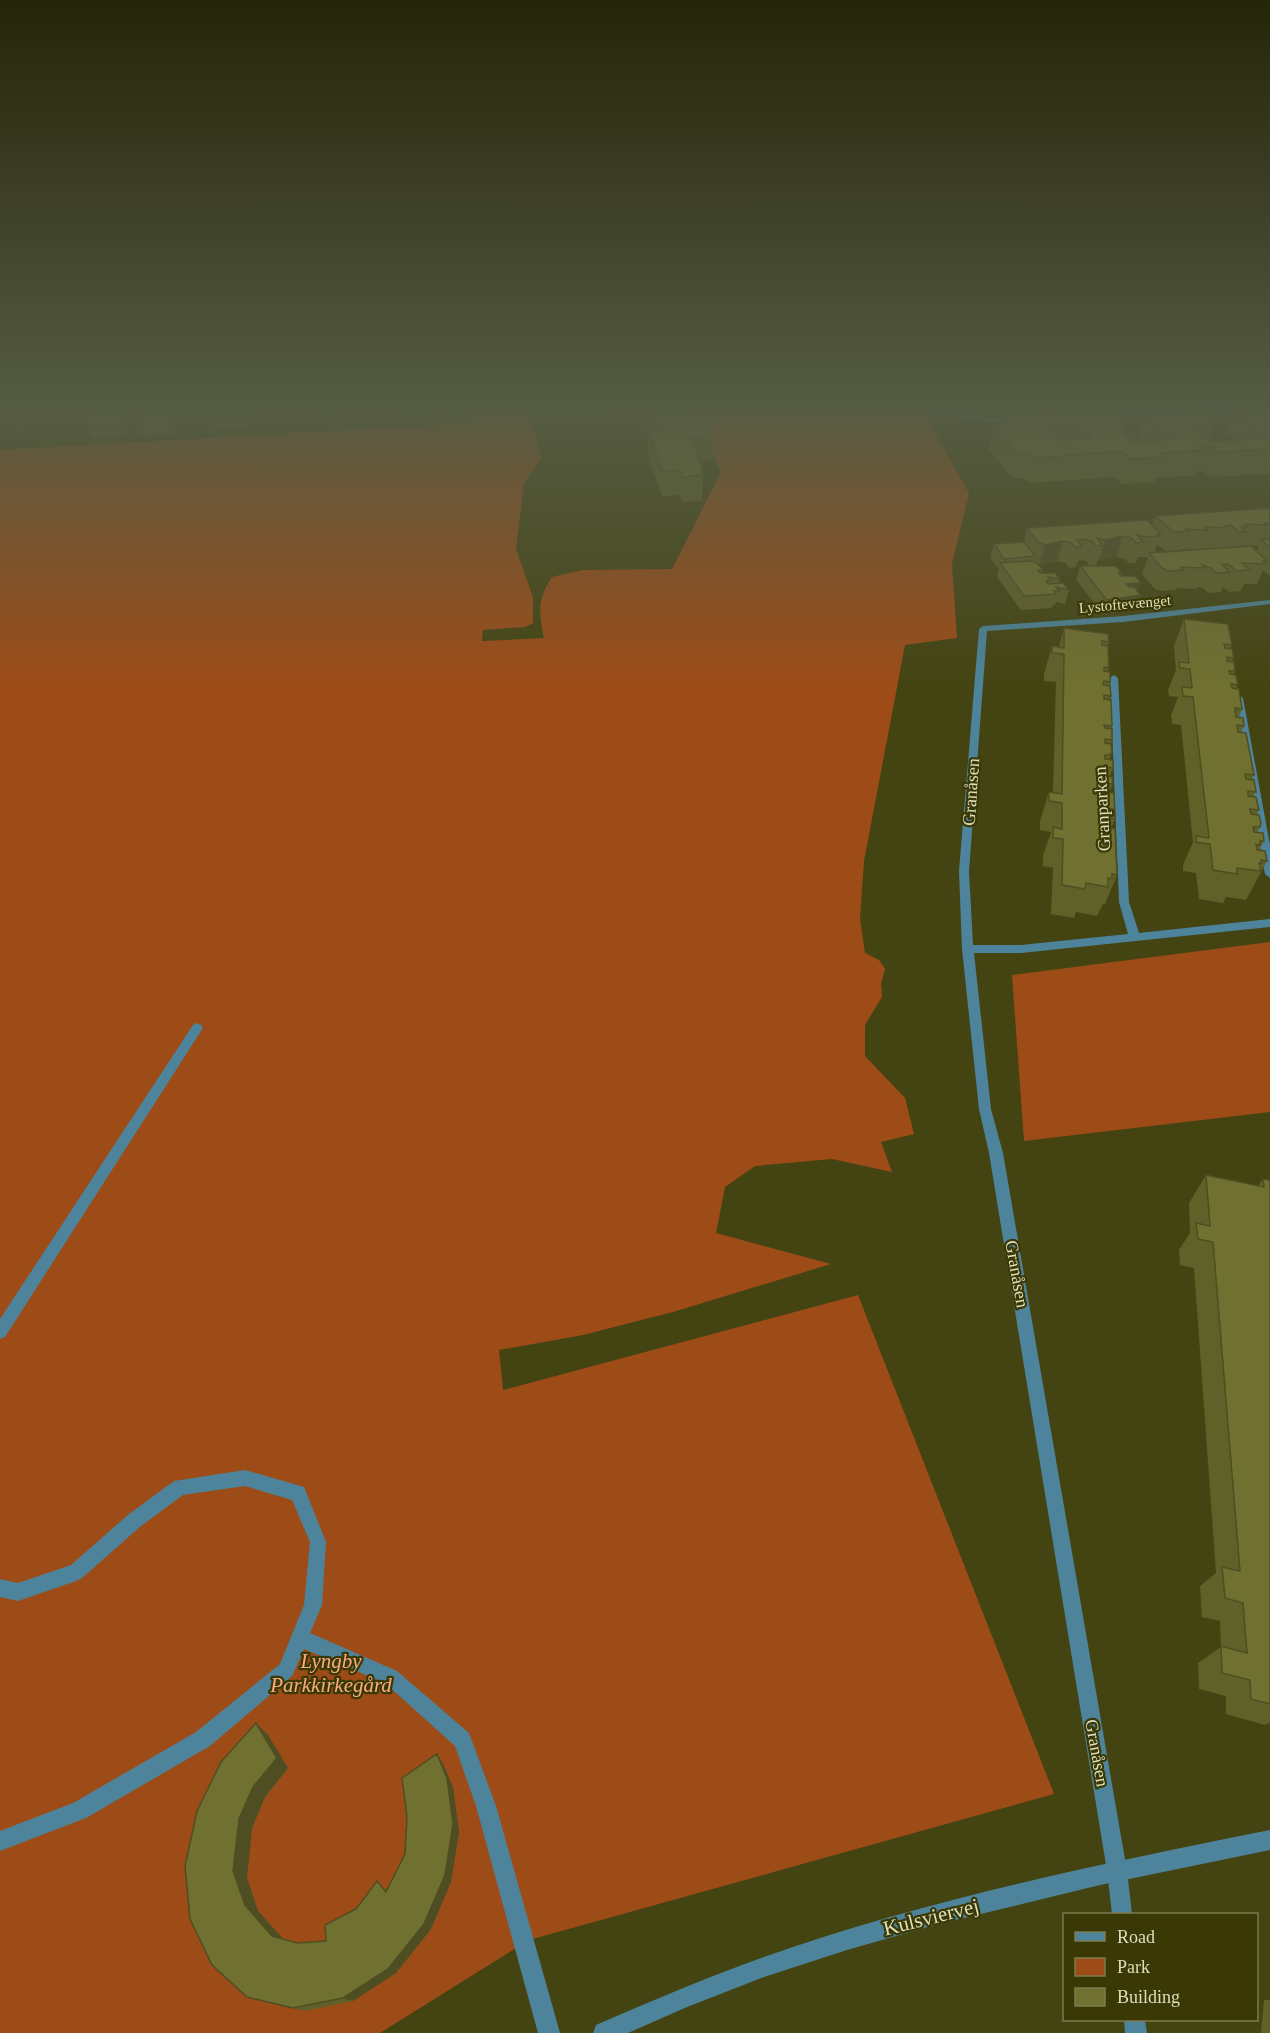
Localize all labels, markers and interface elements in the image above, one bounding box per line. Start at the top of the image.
street label: Lystoftevænget [1078,592,1173,616]
street label: Granåsen [959,757,983,827]
street label: Granparken [1090,766,1114,852]
street label: Granåsen [1001,1239,1033,1309]
park label: Lyngby Parkkirkegård [269,1649,392,1697]
street label: Granåsen [1081,1718,1113,1788]
street label: Kulsviervej [881,1894,981,1940]
legend [1063,1913,1258,2021]
text: Road [1117,1927,1155,1947]
text: Park [1117,1957,1150,1977]
text: Building [1117,1987,1180,2007]

